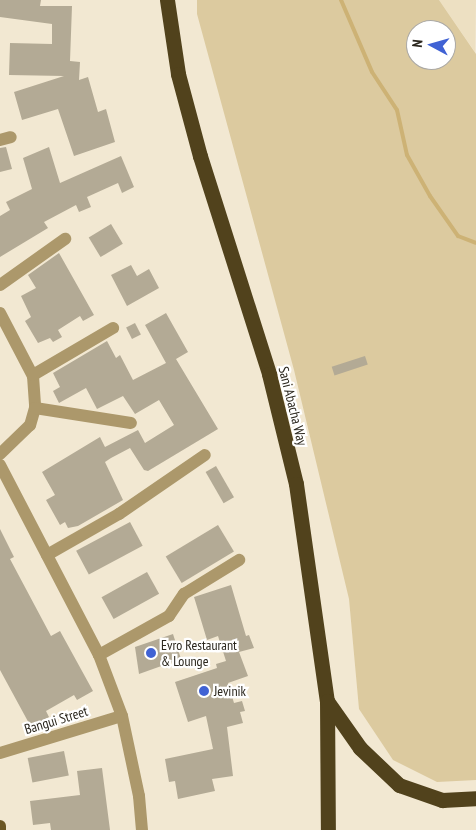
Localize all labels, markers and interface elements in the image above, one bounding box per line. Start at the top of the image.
north arrow [406,20,456,70]
text: N [408,39,426,48]
street label: Sani Abacha Way [275,364,311,448]
place label: Evro Restaurant & Lounge [161,637,237,670]
marker: Evro Restaurant & Lounge [145,647,157,659]
place label: Jevinik [214,683,246,699]
marker: Jevinik [198,685,210,697]
street label: Bangui Street [22,702,90,738]

